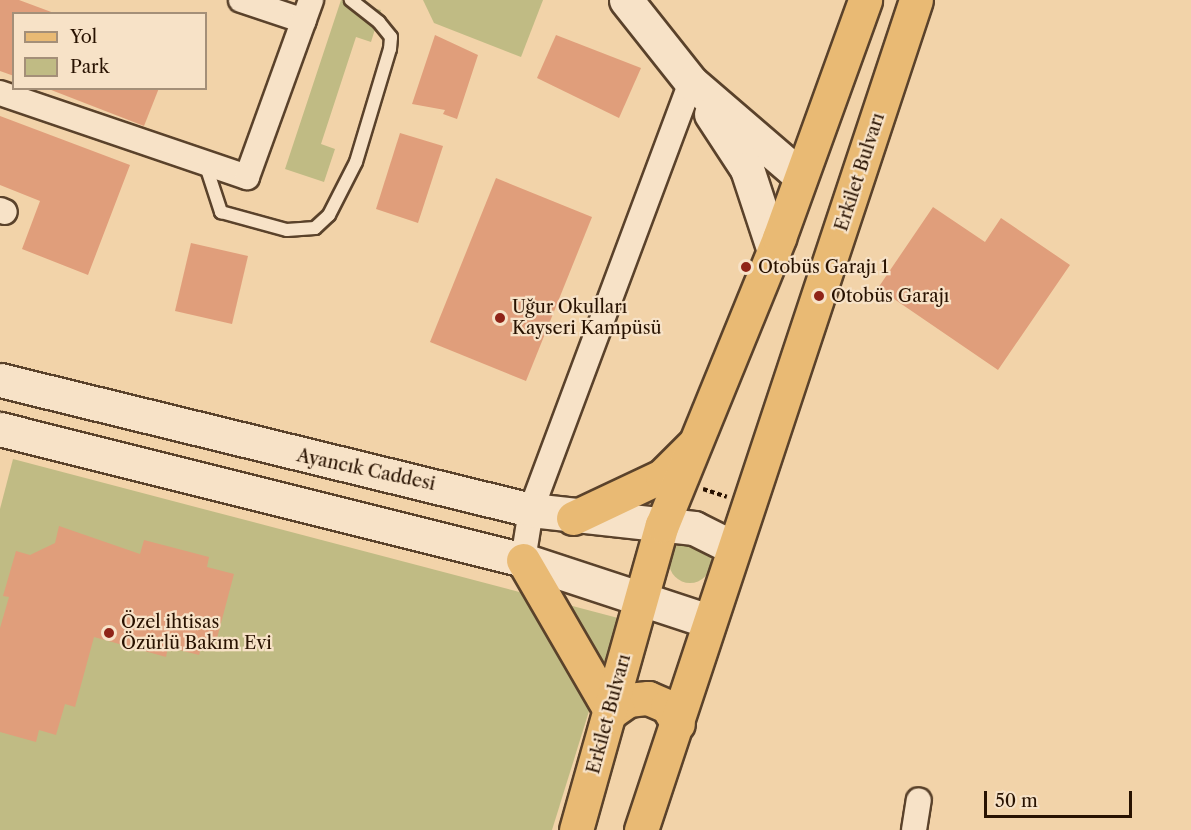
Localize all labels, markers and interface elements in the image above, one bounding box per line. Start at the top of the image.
legend [12,12,207,90]
text: Yol [70,26,97,48]
text: Park [70,56,109,78]
street label: Erkilet Bulvarı [831,110,889,234]
place label: Otobüs Garajı 1 [758,256,889,278]
marker: Otobüs Garajı 1 [739,260,753,274]
place label: Otobüs Garajı [831,285,949,307]
marker: Otobüs Garajı [812,289,826,303]
place label: Uğur Okulları Kayseri Kampüsü [512,297,661,340]
marker: Uğur Okulları Kayseri Kampüsü [493,311,507,325]
street label: Ayancık Caddesi [295,445,437,495]
place label: Özel ihtisas Özürlü Bakım Evi [121,612,272,654]
marker: Özel ihtisas Özürlü Bakım Evi [102,626,116,640]
street label: Erkilet Bulvarı [583,652,635,776]
scale bar [987,779,1136,817]
text: 50 m [995,790,1038,812]

